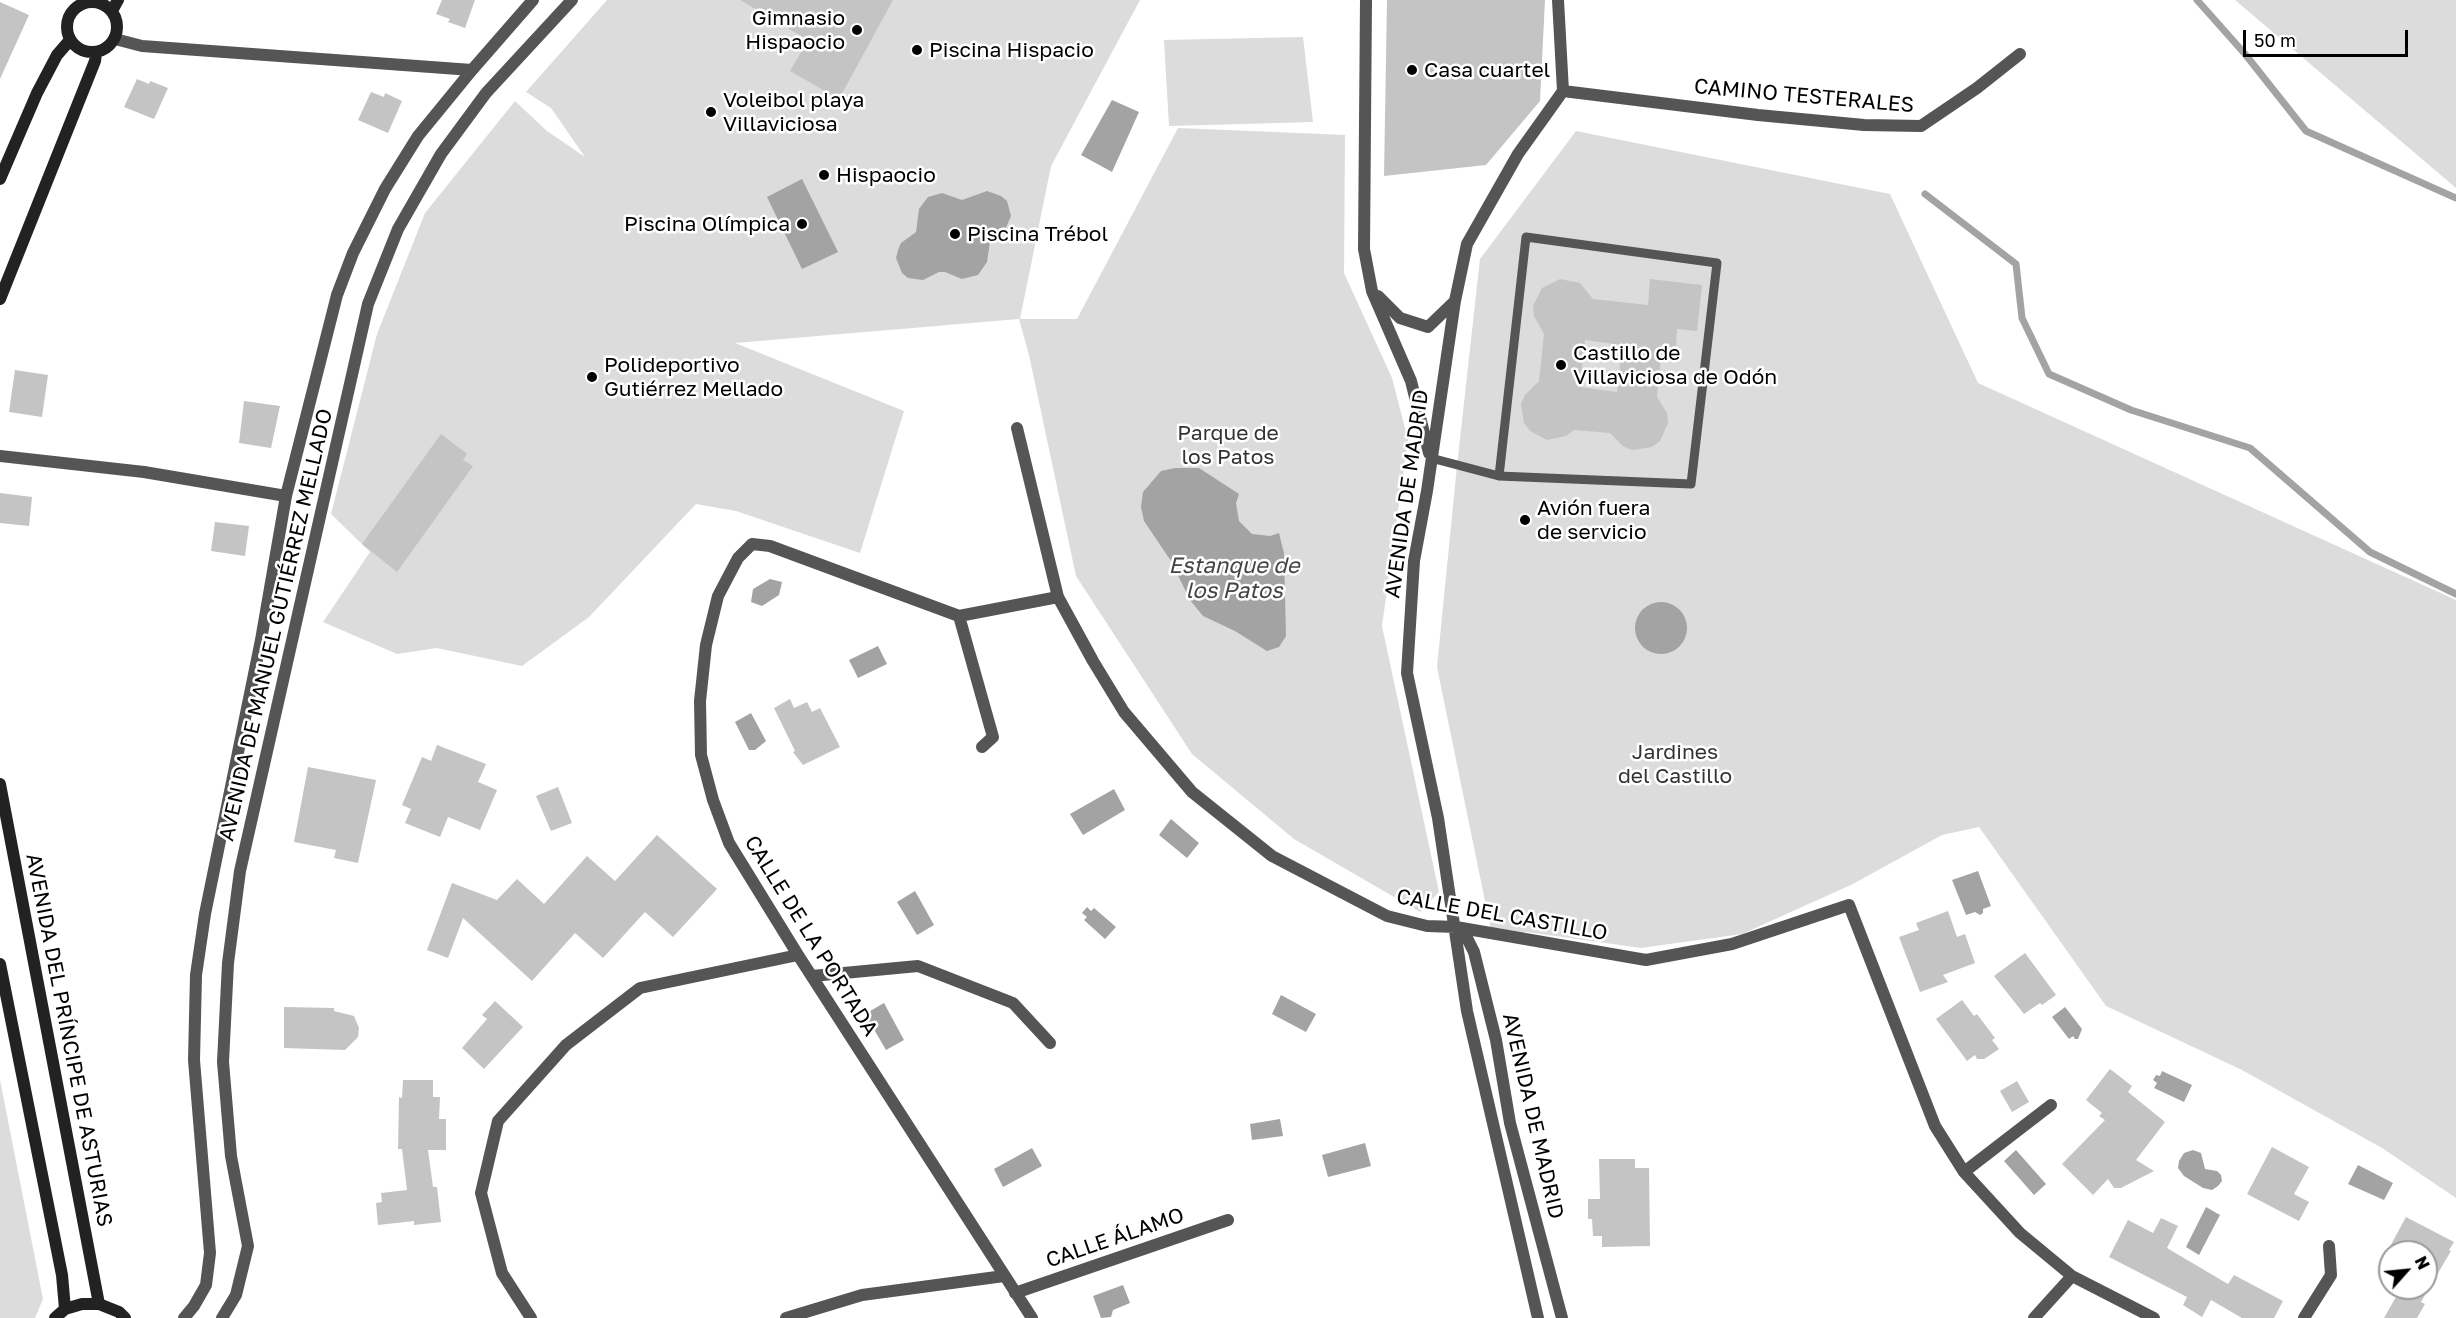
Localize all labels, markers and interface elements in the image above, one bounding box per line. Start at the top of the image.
place label: Gimnasio Hispaocio [745,5,845,55]
scale bar [2246,18,2411,56]
marker: Gimnasio Hispaocio [850,23,864,37]
text: 50 m [2254,29,2296,51]
place label: Piscina Hispacio [929,37,1094,63]
marker: Piscina Hispacio [910,43,924,57]
place label: Casa cuartel [1424,57,1550,83]
marker: Casa cuartel [1405,63,1419,77]
street label: CAMINO TESTERALES [1693,74,1915,118]
place label: Voleibol playa Villaviciosa [723,87,864,137]
marker: Voleibol playa Villaviciosa [704,105,718,119]
place label: Hispaocio [836,162,936,188]
marker: Hispaocio [817,168,831,182]
place label: Piscina Olímpica [624,211,790,237]
marker: Piscina Olímpica [795,217,809,231]
place label: Piscina Trébol [967,221,1108,247]
marker: Piscina Trébol [948,227,962,241]
place label: Castillo de Villaviciosa de Odón [1573,340,1777,390]
place label: Polideportivo Gutiérrez Mellado [604,352,783,402]
marker: Castillo de Villaviciosa de Odón [1554,358,1568,372]
marker: Polideportivo Gutiérrez Mellado [585,370,599,384]
street label: AVENIDA DE MADRID [1380,388,1434,600]
street label: AVENIDA DE MANUEL GUTIÉRREZ MELLADO [214,406,338,844]
park label: Parque de los Patos [1177,420,1279,470]
place label: Avión fuera de servicio [1537,495,1650,545]
marker: Avión fuera de servicio [1518,513,1532,527]
water label: Estanque de los Patos [1168,553,1300,604]
park label: Jardines del Castillo [1618,739,1732,789]
street label: CALLE DE LA PORTADA [739,831,883,1041]
street label: AVENIDA DEL PRÍNCIPE DE ASTURIAS [20,851,118,1229]
street label: CALLE DEL CASTILLO [1395,884,1609,946]
street label: AVENIDA DE MADRID [1497,1011,1569,1221]
street label: CALLE ÁLAMO [1043,1203,1187,1273]
north arrow [2378,1240,2438,1300]
text: N [2411,1253,2434,1273]

